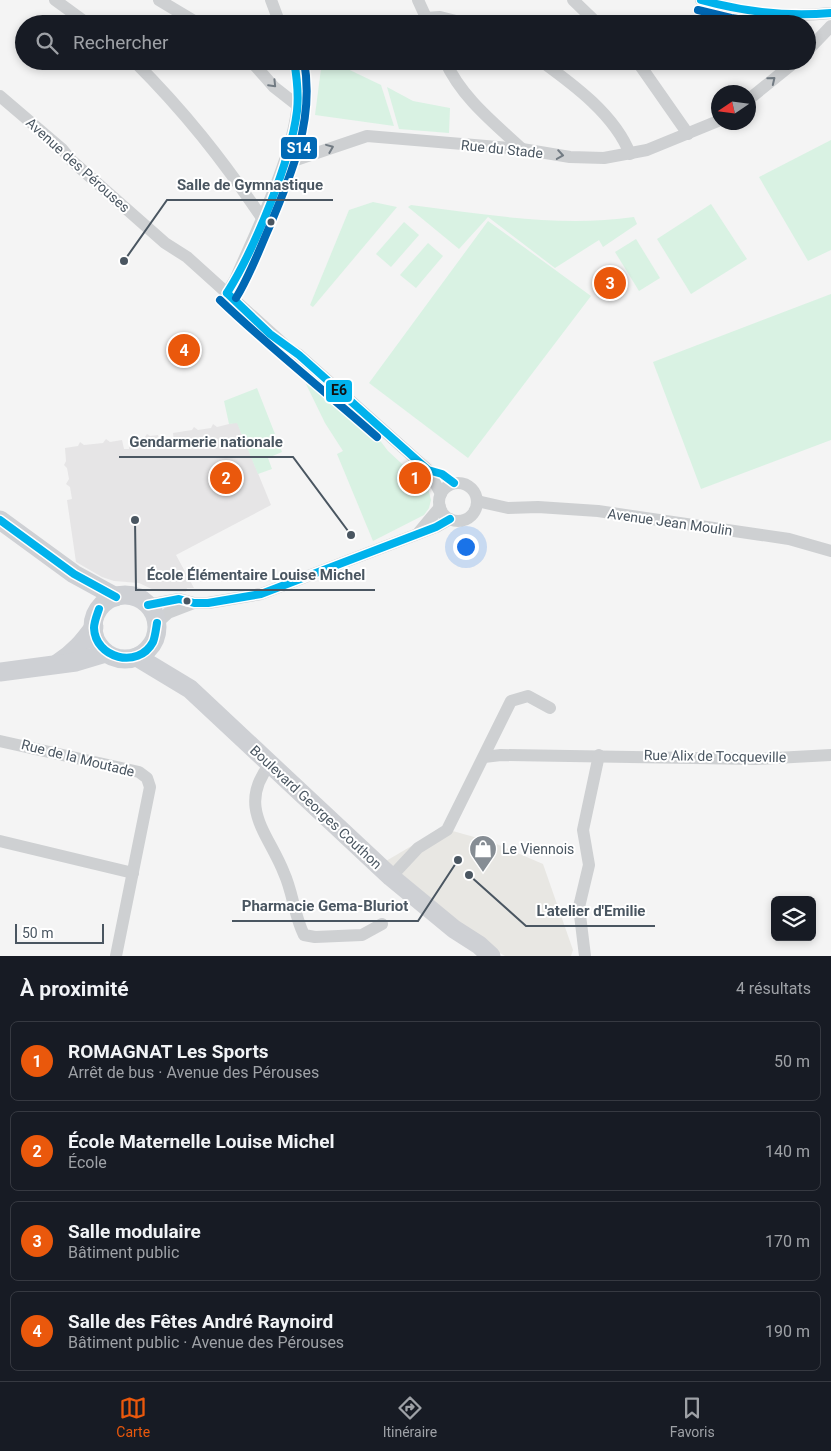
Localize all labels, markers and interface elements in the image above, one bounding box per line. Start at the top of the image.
search box [15,15,816,70]
icon: search [33,29,61,57]
text: Rechercher [73,31,168,54]
one-way arrow [267,78,276,87]
one-way arrow [766,78,775,86]
north arrow [711,85,756,130]
street label: Avenue des Pérouses [23,114,133,216]
line badge: S14 [280,136,318,160]
street label: Rue du Stade [460,137,544,161]
text: S14 [287,140,311,156]
one-way arrow [325,144,334,154]
one-way arrow [555,150,564,160]
callout: Salle de Gymnastique [167,170,333,200]
text: Salle de Gymnastique [177,176,323,194]
unlabelled marker [266,217,276,227]
pin: 3 [594,264,626,302]
pin: 4 [168,331,200,369]
line badge: E6 [325,379,353,403]
text: E6 [331,382,347,398]
callout: Gendarmerie nationale [119,427,293,457]
text: Gendarmerie nationale [129,433,283,451]
pin: 2 [210,459,242,497]
pin: 1 [399,459,431,497]
street label: Avenue Jean Moulin [607,505,733,539]
your location [453,534,479,560]
callout: École Élémentaire Louise Michel [136,560,375,590]
text: École Élémentaire Louise Michel [147,566,365,584]
unlabelled marker [182,596,192,606]
street label: Rue de la Moutade [20,736,136,780]
street label: Boulevard Georges Couthon [247,742,385,872]
street label: Rue Alix de Tocqueville [644,747,786,765]
shop icon: Le Viennois [468,834,498,873]
place label: Le Viennois [502,841,574,857]
callout: Pharmacie Gema-Bluriot [232,891,418,921]
callout: L'atelier d'Emilie [526,896,655,926]
map controls [771,896,816,941]
button: layers [771,896,816,941]
text: Pharmacie Gema-Bluriot [242,897,408,915]
text: L'atelier d'Emilie [537,902,645,920]
scale bar [15,921,104,944]
text: 50 m [22,925,54,941]
text: À proximité [20,977,129,1001]
text: 4 résultats [736,979,811,998]
text: ROMAGNAT Les Sports [68,1040,269,1063]
text: 1 [32,1052,42,1071]
text: 50 m [774,1052,810,1071]
text: Arrêt de bus · Avenue des Pérouses [68,1063,319,1082]
text: École Maternelle Louise Michel [68,1130,334,1153]
text: 2 [32,1142,42,1161]
text: 140 m [765,1142,810,1161]
text: École [68,1153,107,1172]
text: Salle modulaire [68,1220,201,1243]
text: 3 [32,1232,42,1251]
text: 170 m [765,1232,810,1251]
text: Bâtiment public [68,1243,179,1262]
text: Salle des Fêtes André Raynoird [68,1310,333,1333]
text: 4 [32,1322,42,1341]
text: 190 m [765,1322,810,1341]
text: Bâtiment public · Avenue des Pérouses [68,1333,344,1352]
tab: Carte [116,1394,150,1440]
tab: Itinéraire [383,1394,437,1440]
tab: Favoris [670,1394,715,1440]

